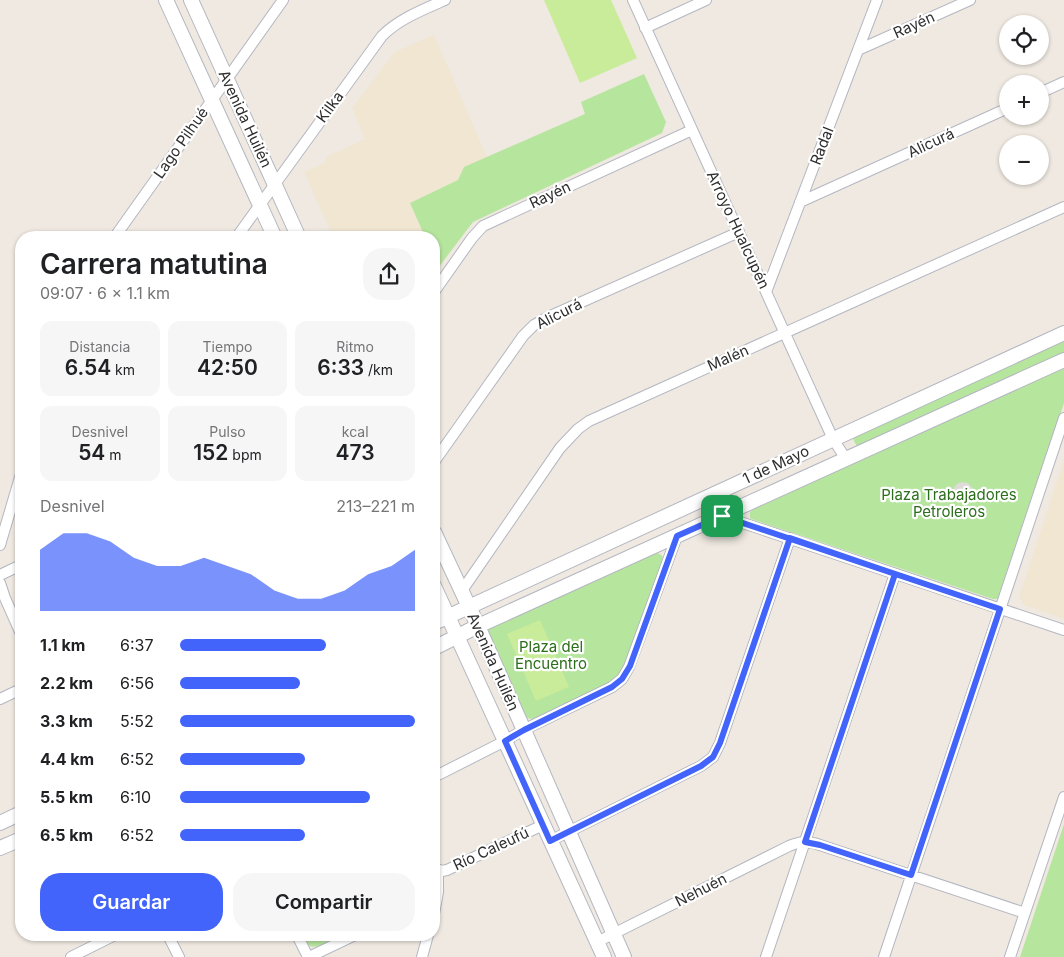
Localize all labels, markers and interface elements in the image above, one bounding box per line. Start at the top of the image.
street label: Rayén [890,7,938,42]
map controls [999,15,1049,185]
button: locate [999,15,1049,65]
street label: Avenida Huilén [215,67,276,171]
button: + [999,75,1049,125]
street label: Kilka [312,87,347,126]
street label: Lago Pilhué [149,103,212,182]
street label: Radal [806,124,837,168]
street label: Alicurá [905,124,957,162]
button: − [999,135,1049,185]
street label: Arroyo Hualcupén [703,168,774,292]
street label: Rayén [526,177,574,212]
text: Carrera matutina [40,247,268,281]
button: share [363,248,415,300]
text: 09:07 · 6 × 1.1 km [40,283,170,303]
street label: Alicurá [533,294,585,333]
text: Distancia [69,338,130,355]
text: Tiempo [203,338,252,355]
text: Ritmo [336,338,374,355]
street label: Malén [704,340,751,375]
text: 6.54 [65,355,111,380]
text: 42:50 [197,355,258,380]
text: 6:33 [317,355,364,380]
text: km [111,361,135,378]
text: /km [364,361,393,378]
text: Desnivel [72,423,128,440]
text: Pulso [209,423,246,440]
text: kcal [342,423,369,440]
text: 54 [78,440,105,465]
text: 152 [193,440,228,465]
text: 473 [336,440,375,465]
street label: 1 de Mayo [739,441,812,488]
text: m [105,446,122,463]
text: bpm [228,446,262,463]
park label: Plaza Trabajadores Petroleros [881,485,1017,521]
pin [701,495,743,537]
text: Desnivel [40,496,105,516]
text: 213–221 m [336,496,415,516]
icon: arrive [708,502,736,530]
street label: Avenida Huilén [463,610,524,714]
text: 1.1 km [40,635,85,655]
text: 6:37 [120,635,153,655]
park label: Plaza del Encuentro [515,637,587,673]
text: 2.2 km [40,673,93,693]
text: 6:56 [120,673,154,693]
text: 3.3 km [40,711,93,731]
text: 5:52 [120,711,154,731]
text: 4.4 km [40,749,94,769]
text: 6:52 [120,749,154,769]
text: 5.5 km [40,787,93,807]
text: 6:10 [120,787,151,807]
street label: Río Caleufú [450,823,532,874]
text: 6.5 km [40,825,93,845]
text: 6:52 [120,825,154,845]
street label: Nehuén [672,869,730,911]
button: Guardar [40,873,223,931]
button: Compartir [233,873,415,931]

